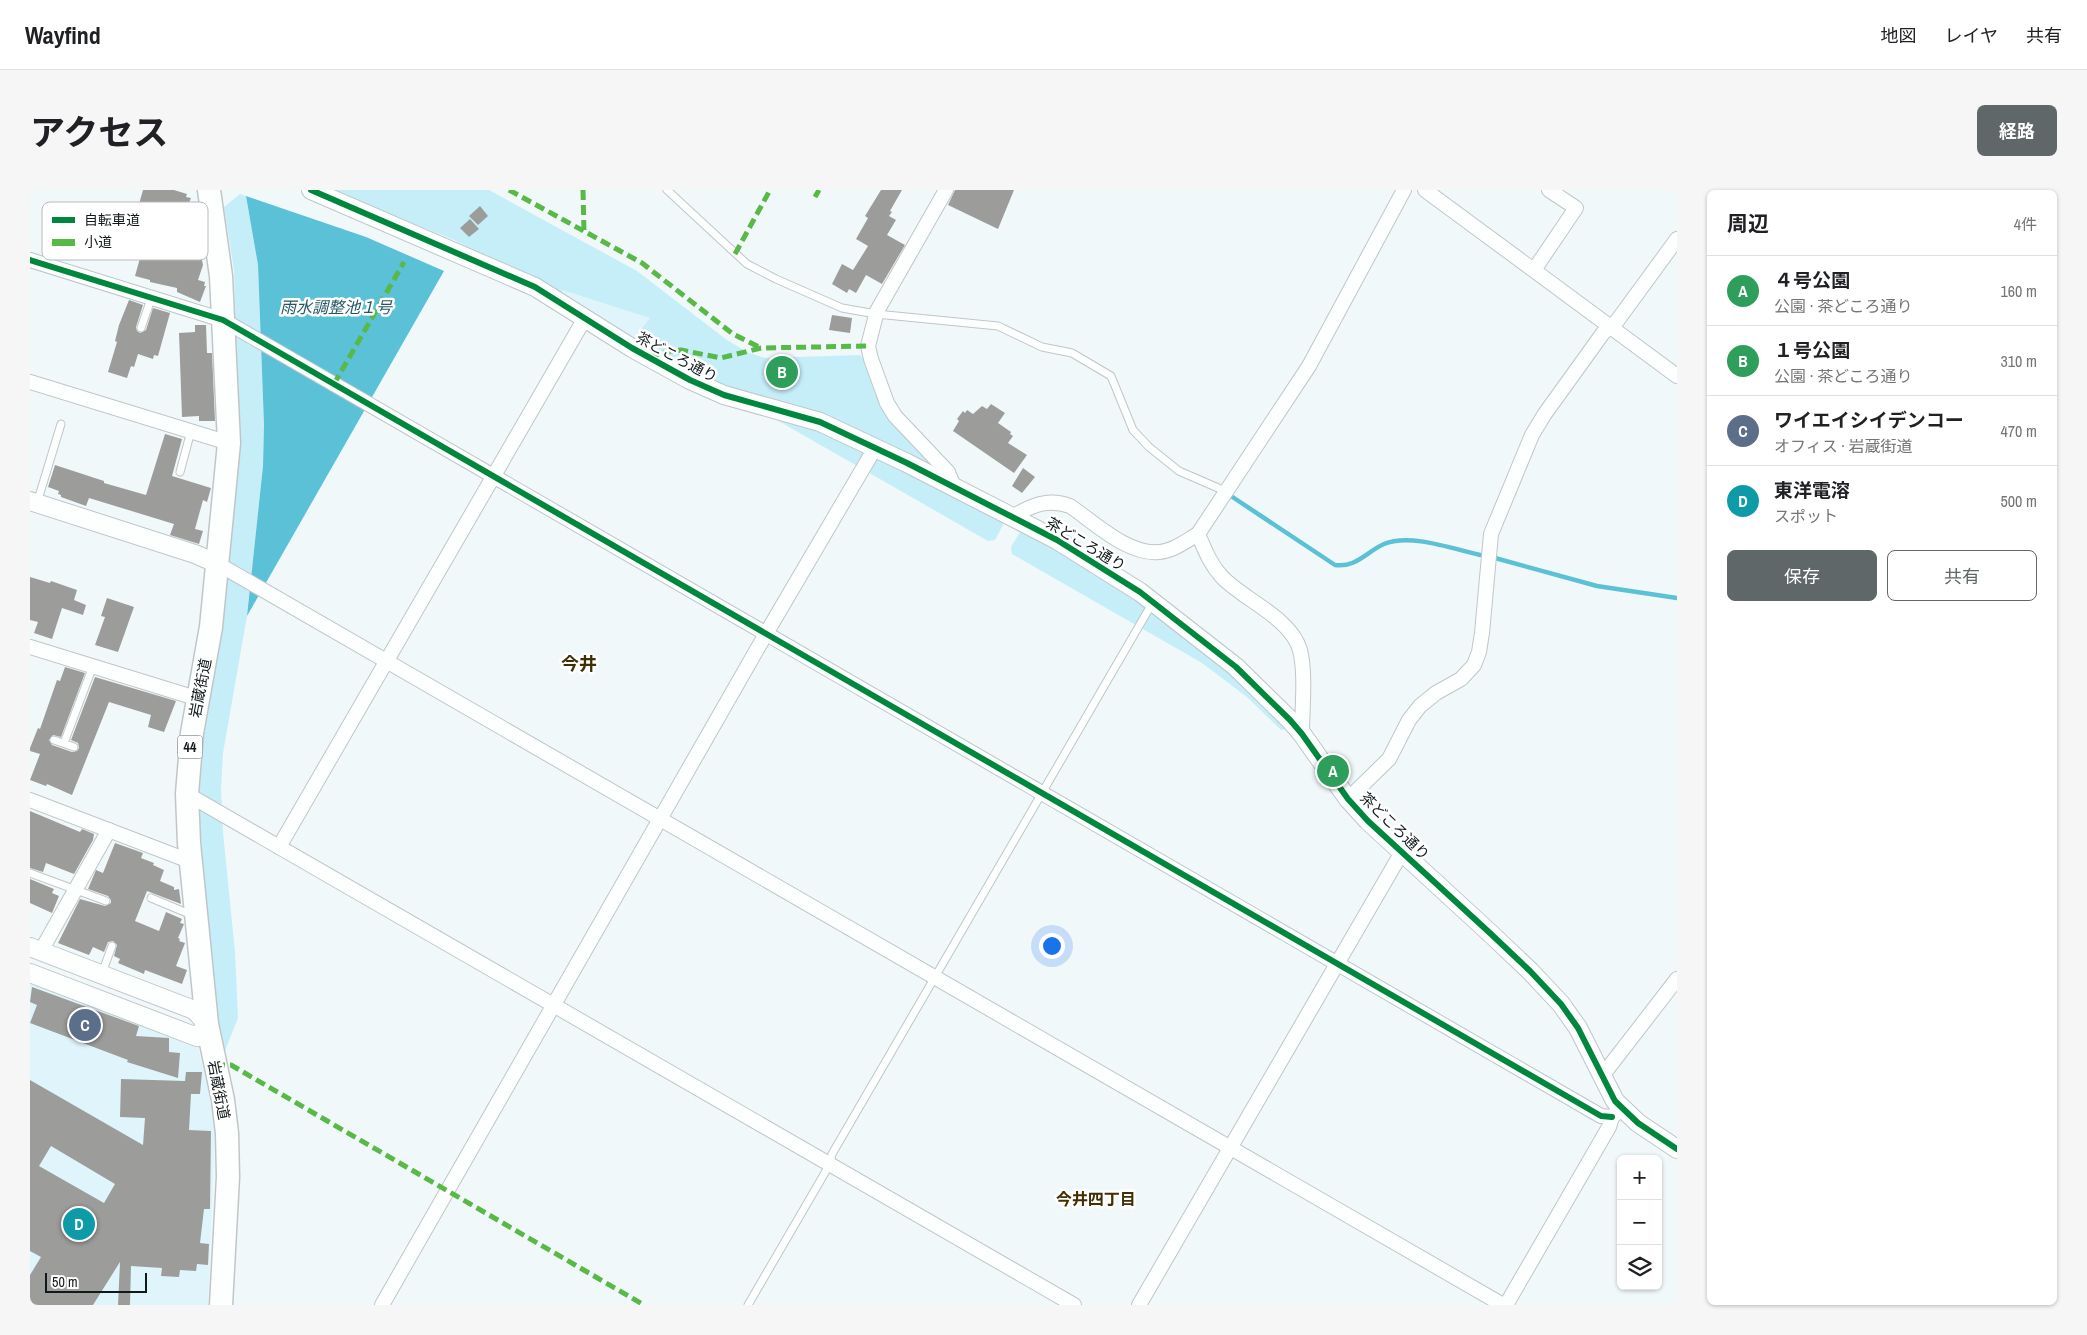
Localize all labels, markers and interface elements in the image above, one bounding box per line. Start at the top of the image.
text: Wayfind [25,19,101,51]
text: 地図 [1881,23,1917,48]
text: レイヤ [1945,23,1998,48]
text: 共有 [2026,23,2062,48]
button: 経路 [1977,105,2057,156]
text: アクセス [30,109,168,156]
legend [42,202,208,260]
text: 周辺 [1727,209,1769,238]
text: 自転車道 [84,211,140,229]
text: 4件 [2014,213,2037,235]
text: 小道 [84,233,112,251]
text: ４号公園 [1774,267,1850,293]
text: A [1738,280,1748,302]
text: 160 m [2001,280,2037,302]
text: 公園 · 茶どころ通り [1774,295,1912,317]
water label: 雨水調整池１号 [280,296,393,318]
street label: 茶どころ通り [633,327,721,387]
text: １号公園 [1774,337,1850,363]
text: B [1738,350,1748,372]
text: 310 m [2001,350,2037,372]
pin: B [766,353,798,391]
text: 公園 · 茶どころ通り [1774,365,1912,387]
text: ワイエイシイデンコー [1774,407,1964,433]
text: C [1738,420,1748,442]
text: 470 m [2001,420,2037,442]
text: オフィス · 岩蔵街道 [1774,435,1913,457]
text: 東洋電溶 [1774,477,1850,503]
text: D [1738,490,1748,512]
text: 500 m [2001,490,2037,512]
text: スポット [1774,505,1838,527]
street label: 茶どころ通り [1042,512,1130,576]
button: 保存 [1727,550,1877,601]
button: 共有 [1887,550,2037,601]
district label: 今井 [561,651,597,676]
street label: 岩蔵街道 [184,657,216,719]
road number: 44 [178,736,202,758]
pin: A [1317,752,1349,790]
street label: 茶どころ通り [1355,787,1435,865]
your location [1039,933,1065,959]
pin: C [69,1006,101,1044]
street label: 岩蔵街道 [203,1059,235,1121]
map controls [1617,1155,1662,1290]
button: + [1617,1155,1662,1200]
district label: 今井四丁目 [1056,1188,1136,1210]
button: − [1617,1200,1662,1245]
pin: D [63,1205,95,1243]
button: layers [1617,1245,1662,1290]
scale bar [45,1270,148,1293]
text: 50 m [52,1273,78,1291]

